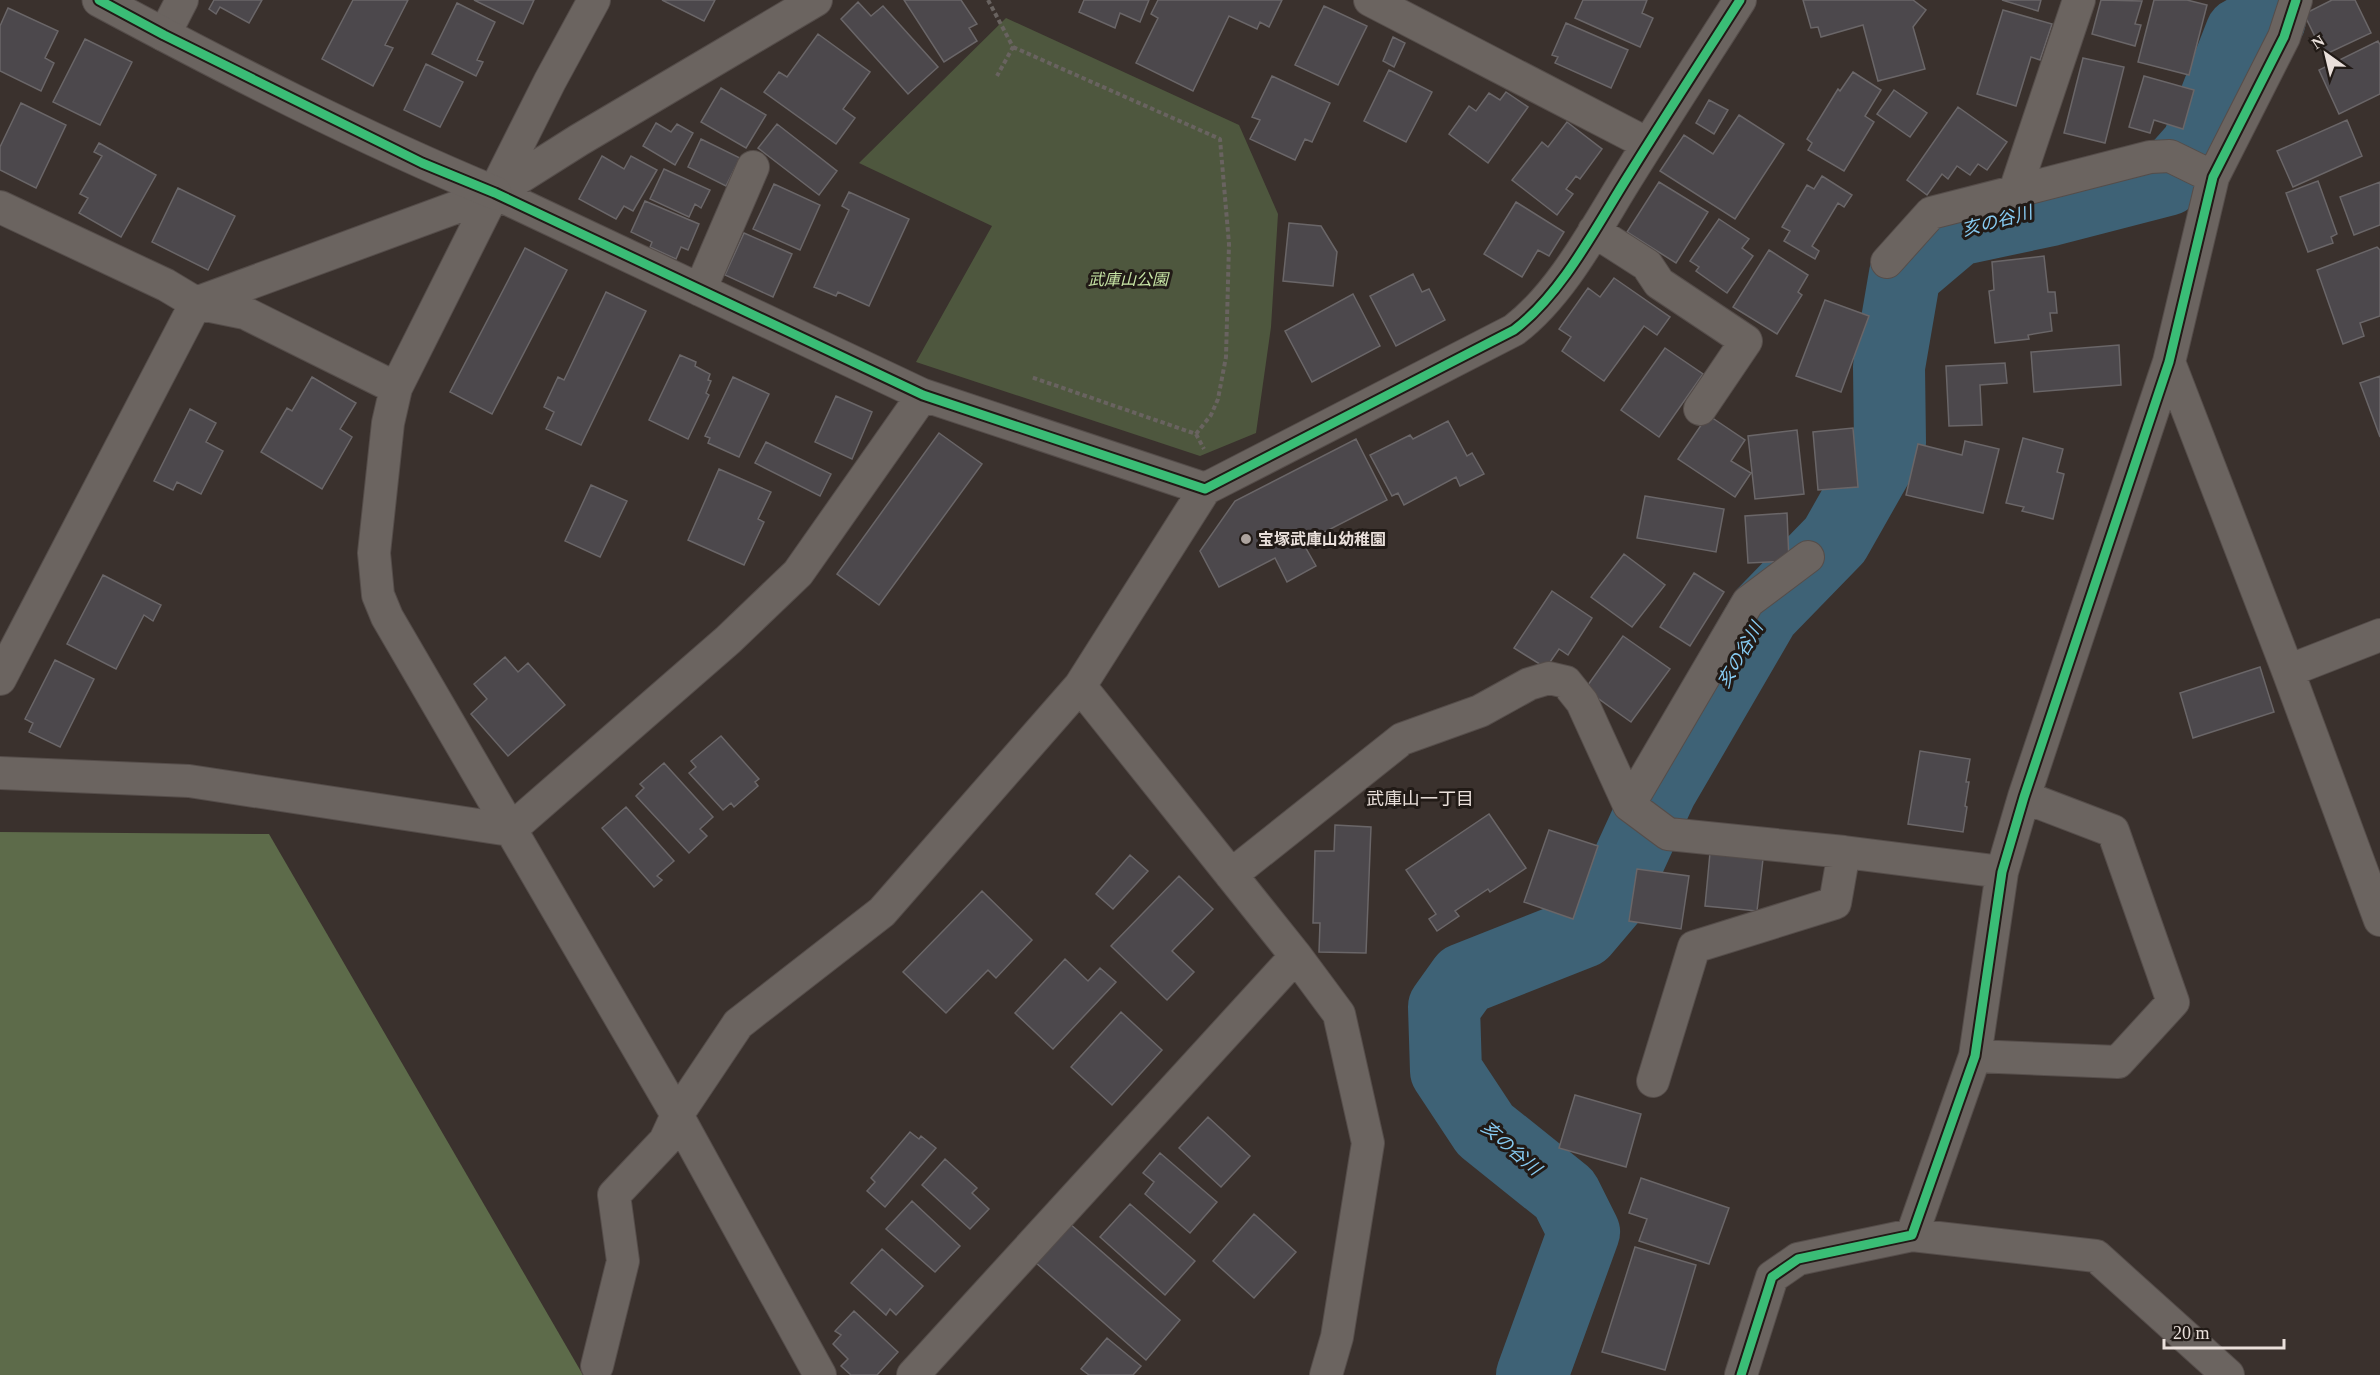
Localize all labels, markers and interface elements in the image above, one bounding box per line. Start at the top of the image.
north arrow [2296,24,2356,84]
text: N [2308,31,2328,52]
water label: 亥の谷川 [1960,202,2036,240]
park label: 武庫山公園 [1088,271,1170,288]
place label: 宝塚武庫山幼稚園 [1258,531,1386,548]
marker: 宝塚武庫山幼稚園 [1239,532,1253,546]
water label: 亥の谷川 [1713,617,1768,691]
district label: 武庫山一丁目 [1366,789,1474,809]
water label: 亥の谷川 [1477,1117,1546,1180]
scale bar [2164,1312,2284,1350]
text: 20 m [2173,1323,2210,1343]

